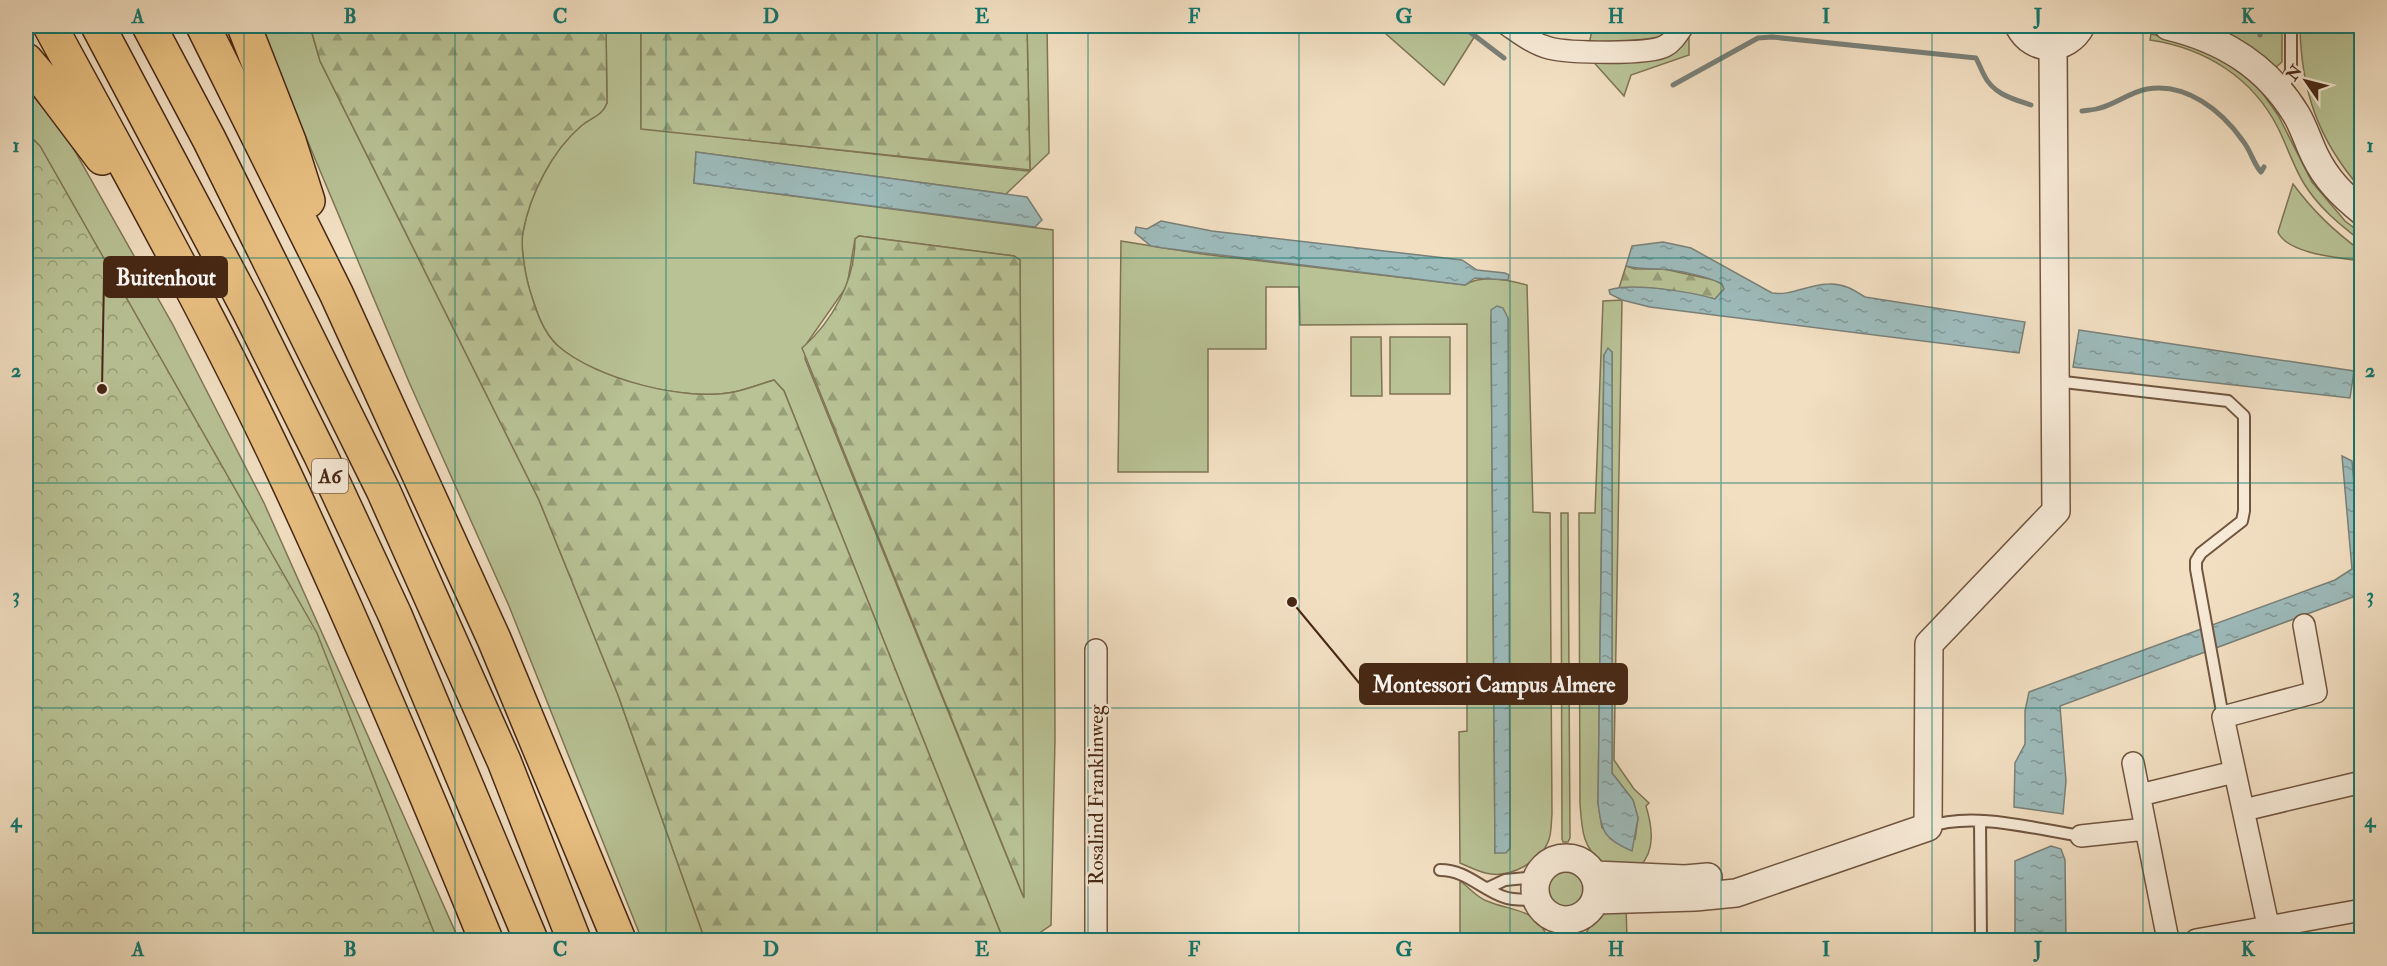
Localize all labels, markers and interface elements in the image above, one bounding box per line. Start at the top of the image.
text: A [131,4,145,29]
text: B [343,4,357,29]
text: C [553,4,567,29]
text: D [763,4,779,29]
text: E [975,4,990,29]
text: F [1188,4,1201,29]
text: G [1396,4,1413,29]
text: H [1608,4,1624,29]
text: I [1822,4,1830,29]
text: J [2033,4,2042,29]
text: K [2241,4,2256,29]
north arrow [2276,51,2336,111]
text: N [2282,61,2307,85]
text: 1 [12,133,20,158]
text: 1 [2366,133,2374,158]
callout: Buitenhout [104,257,227,297]
text: Buitenhout [116,264,217,292]
text: 2 [11,358,21,383]
text: 2 [2365,358,2375,383]
road number: A6 [312,459,348,493]
text: 3 [12,583,20,608]
text: 3 [2366,583,2374,608]
callout: Montessori Campus Almere [1360,664,1627,704]
text: Montessori Campus Almere [1371,671,1616,700]
street label: Rosalind Franklinweg [1083,704,1110,885]
text: 4 [10,808,23,833]
text: 4 [2364,808,2377,833]
text: A [131,937,145,962]
text: B [343,937,357,962]
text: C [553,937,567,962]
text: D [763,937,779,962]
text: E [975,937,990,962]
text: F [1188,937,1201,962]
text: G [1396,937,1413,962]
text: H [1608,937,1624,962]
text: I [1822,937,1830,962]
text: J [2033,937,2042,962]
text: K [2241,937,2256,962]

